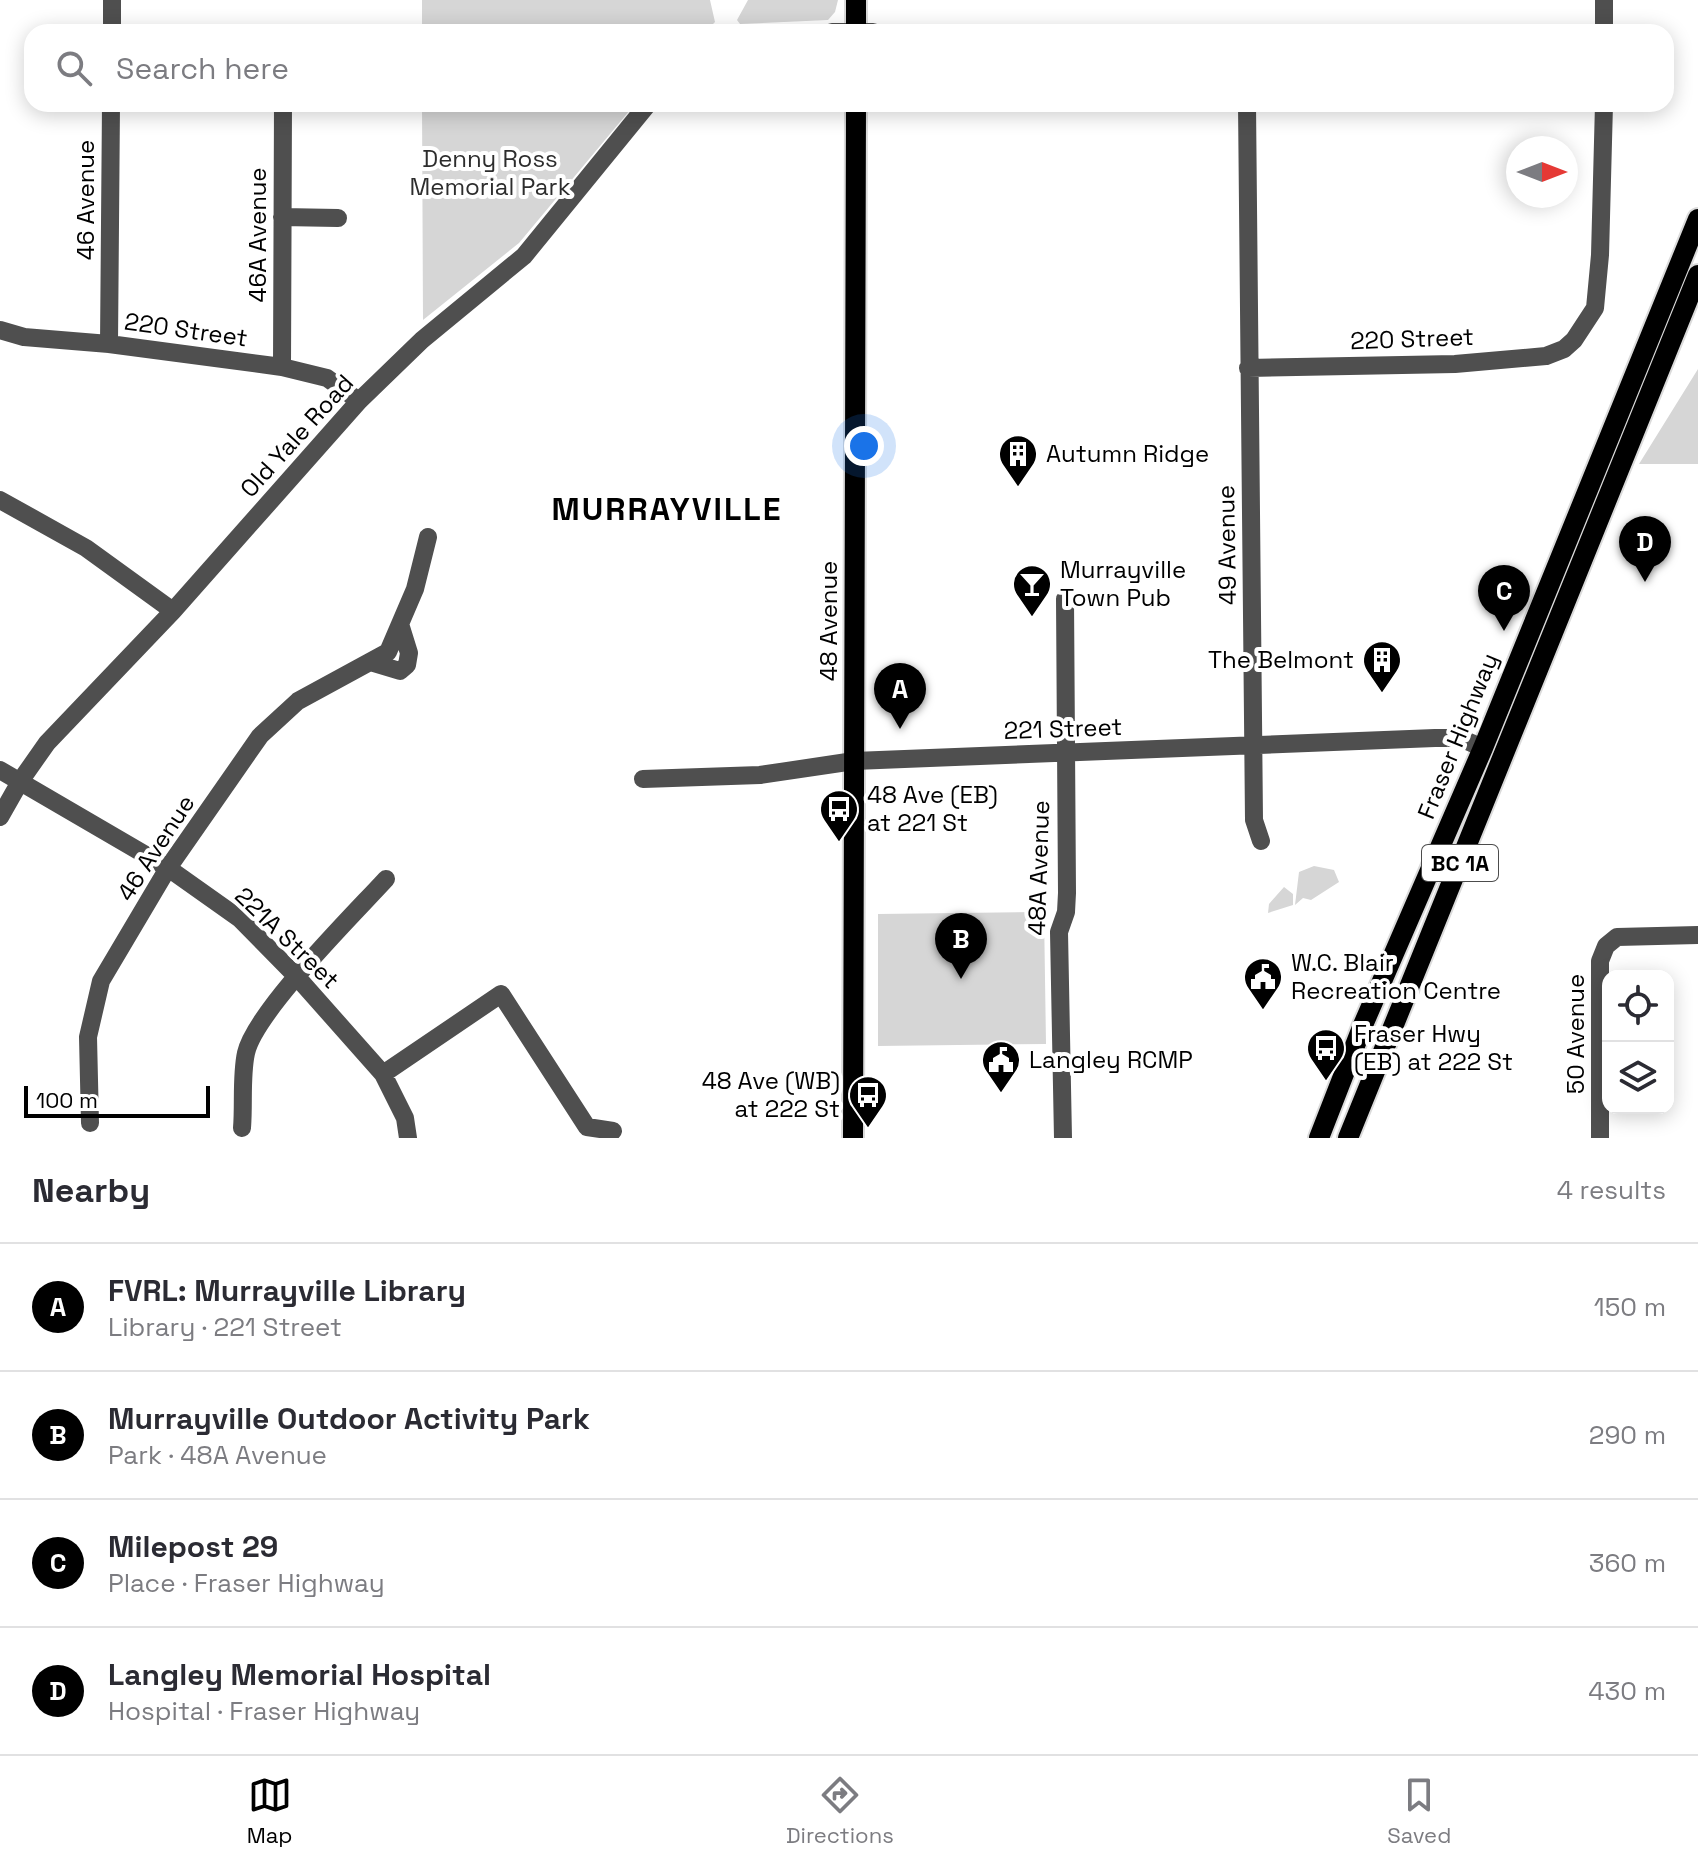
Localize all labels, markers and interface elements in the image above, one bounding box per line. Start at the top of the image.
search box [24,24,1674,112]
icon: search [52,46,96,90]
text: Search here [116,49,289,88]
north arrow [1506,136,1578,208]
street label: 46 Avenue [70,140,101,260]
park label: Denny Ross Memorial Park [409,143,571,202]
street label: 46A Avenue [242,167,273,303]
street label: 220 Street [123,306,250,353]
street label: 220 Street [1350,321,1474,356]
street label: Old Yale Road [233,368,360,504]
your location [844,426,884,466]
building icon: Autumn Ridge [997,433,1039,488]
place label: Autumn Ridge [1046,438,1209,469]
street label: 49 Avenue [1210,485,1243,605]
district label: MURRAYVILLE [552,489,782,529]
pin: D [1619,516,1671,582]
place label: Murrayville Town Pub [1060,554,1186,613]
street label: 48 Avenue [813,561,844,681]
bar icon: Murrayville Town Pub [1011,563,1053,618]
pin: C [1478,565,1530,631]
building icon: The Belmont [1361,639,1403,694]
place label: The Belmont [1208,644,1354,675]
street label: Fraser Highway [1410,648,1505,823]
pin: A [874,663,926,729]
street label: 221 Street [1003,711,1123,746]
place label: 48 Ave (EB) at 221 St [867,779,998,838]
bus stop icon: 48 Ave (EB) at 221 St [818,788,860,843]
street label: 46 Avenue [110,789,201,907]
street label: 48A Avenue [1021,800,1056,936]
road number: BC 1A [1422,845,1498,881]
street label: 221A Street [229,880,346,995]
pin: B [935,913,987,979]
place label: W.C. Blair Recreation Centre [1291,947,1501,1006]
public building icon: W.C. Blair Recreation Centre [1242,956,1284,1011]
map controls [1602,970,1674,1114]
button: locate [1602,970,1674,1042]
street label: 50 Avenue [1560,974,1591,1094]
place label: Fraser Hwy (EB) at 222 St [1354,1018,1513,1077]
bus stop icon: Fraser Hwy (EB) at 222 St [1305,1027,1347,1082]
public building icon: Langley RCMP [980,1039,1022,1094]
button: layers [1602,1042,1674,1114]
place label: Langley RCMP [1029,1044,1193,1075]
place label: 48 Ave (WB) at 222 St [702,1065,840,1124]
bus stop icon: 48 Ave (WB) at 222 St [847,1074,889,1129]
scale bar [24,1082,210,1118]
text: 100 m [36,1086,98,1114]
text: Nearby [32,1169,150,1212]
text: 4 results [1557,1173,1666,1207]
text: FVRL: Murrayville Library [108,1271,466,1310]
text: A [50,1290,66,1324]
text: 150 m [1594,1290,1666,1324]
text: Library · 221 Street [108,1310,342,1344]
text: Murrayville Outdoor Activity Park [108,1399,590,1438]
text: B [49,1418,67,1452]
text: 290 m [1589,1418,1666,1452]
text: Park · 48A Avenue [108,1438,327,1472]
text: Milepost 29 [108,1527,278,1566]
text: C [50,1546,66,1580]
text: 360 m [1589,1546,1666,1580]
text: Place · Fraser Highway [108,1566,385,1600]
text: Langley Memorial Hospital [108,1655,491,1694]
text: D [49,1674,67,1708]
text: 430 m [1588,1674,1666,1708]
text: Hospital · Fraser Highway [108,1694,420,1728]
tab: Map [247,1773,293,1849]
tab: Directions [786,1773,894,1849]
tab: Saved [1387,1773,1451,1849]

